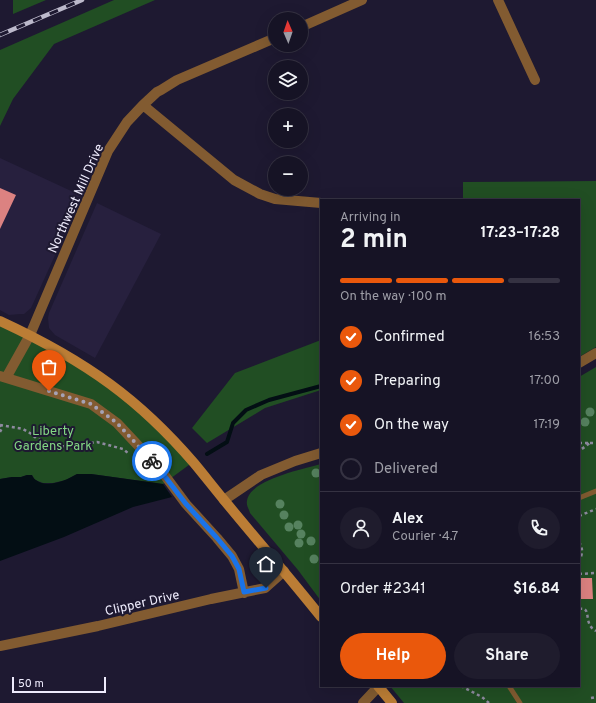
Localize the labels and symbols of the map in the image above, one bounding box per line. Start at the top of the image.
north arrow [268,12,308,52]
street label: Northwest Mill Drive [46,142,108,256]
pin [32,350,66,391]
park label: Liberty Gardens Park [14,424,92,455]
courier [132,441,172,481]
pin [249,547,283,588]
street label: Clipper Drive [104,588,181,620]
scale bar [12,675,106,694]

